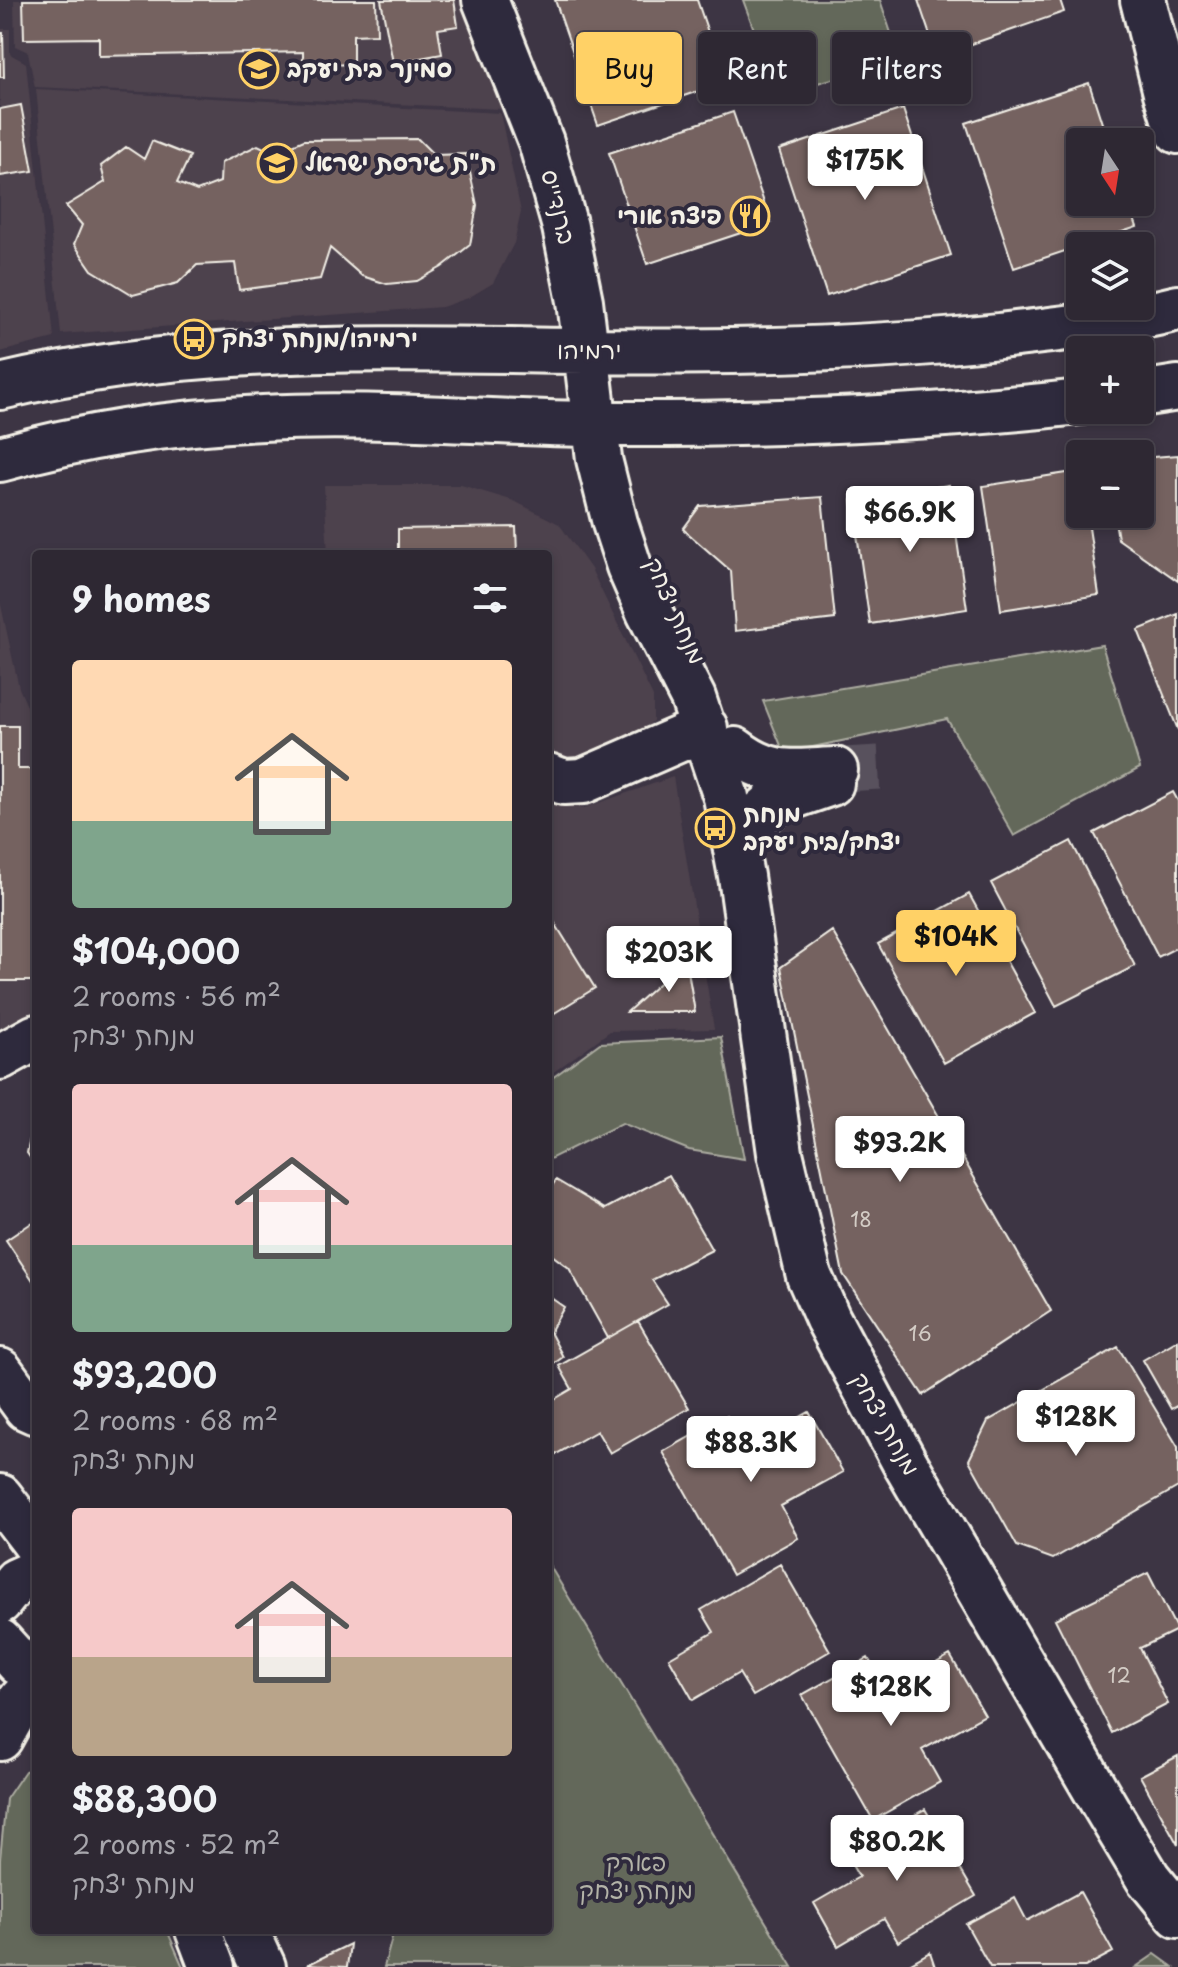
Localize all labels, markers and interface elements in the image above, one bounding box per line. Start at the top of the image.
chip: Buy [576,32,682,104]
chip: Rent [698,32,816,104]
chip: Filters [832,32,971,104]
school or university icon: סמינר בית יעקב [238,48,280,90]
place label: סמינר בית יעקב [287,49,452,85]
north arrow [1066,128,1154,216]
map controls [1066,128,1154,528]
pin: $175K [809,134,921,202]
text: $175K [826,140,904,179]
school or university icon: ת"ת גירסת ישראל [256,142,298,184]
place label: ת"ת גירסת ישראל [305,143,496,179]
street label: ברנדייס [533,165,587,248]
restaurant icon: פיצה אורי [729,195,771,237]
place label: פיצה אורי [618,196,722,232]
button: layers [1066,232,1154,320]
bus stop icon: ירמיהו/מנחת יצחק [173,318,215,360]
place label: ירמיהו/מנחת יצחק [222,319,418,355]
street label: ירמיהו [557,331,621,367]
button: + [1066,336,1154,424]
button: − [1066,440,1154,528]
pin: $66.9K [845,486,975,554]
text: $66.9K [864,492,956,531]
street label: מנחת יצחק [637,551,716,669]
text: 9 homes [72,572,211,624]
icon: filters [468,576,512,620]
icon: home [220,712,364,856]
place label: מנחת יצחק/בית יעקב [743,794,901,858]
bus stop icon: מנחת יצחק/בית יעקב [694,807,736,849]
pin: $104K [900,910,1012,978]
text: $104K [914,916,998,955]
text: $104,000 [72,924,240,976]
pin: $203K [613,926,725,994]
text: $203K [625,932,713,971]
text: 2 rooms · 56 m² [72,976,281,1015]
text: מנחת יצחק [72,1015,195,1054]
pin: $93.2K [835,1116,965,1184]
text: $93.2K [853,1122,947,1161]
icon: home [220,1136,364,1280]
house number: 18 [850,1204,872,1234]
house number: 16 [909,1318,932,1348]
text: $93,200 [72,1348,217,1400]
street label: מנחת יצחק [843,1365,930,1482]
pin: $128K [1020,1390,1132,1458]
text: $128K [1035,1396,1117,1435]
text: 2 rooms · 68 m² [72,1400,278,1439]
pin: $88.3K [686,1416,816,1484]
text: $88.3K [705,1422,797,1461]
text: מנחת יצחק [72,1439,195,1478]
icon: home [220,1560,364,1704]
pin: $128K [835,1660,947,1728]
house number: 12 [1107,1660,1131,1690]
text: $128K [850,1666,932,1705]
text: $88,300 [72,1772,217,1824]
pin: $80.2K [832,1815,962,1883]
text: $80.2K [849,1821,945,1860]
text: 2 rooms · 52 m² [72,1824,280,1863]
park label: פארק מנחת יצחק [579,1843,693,1907]
text: מנחת יצחק [72,1863,195,1902]

